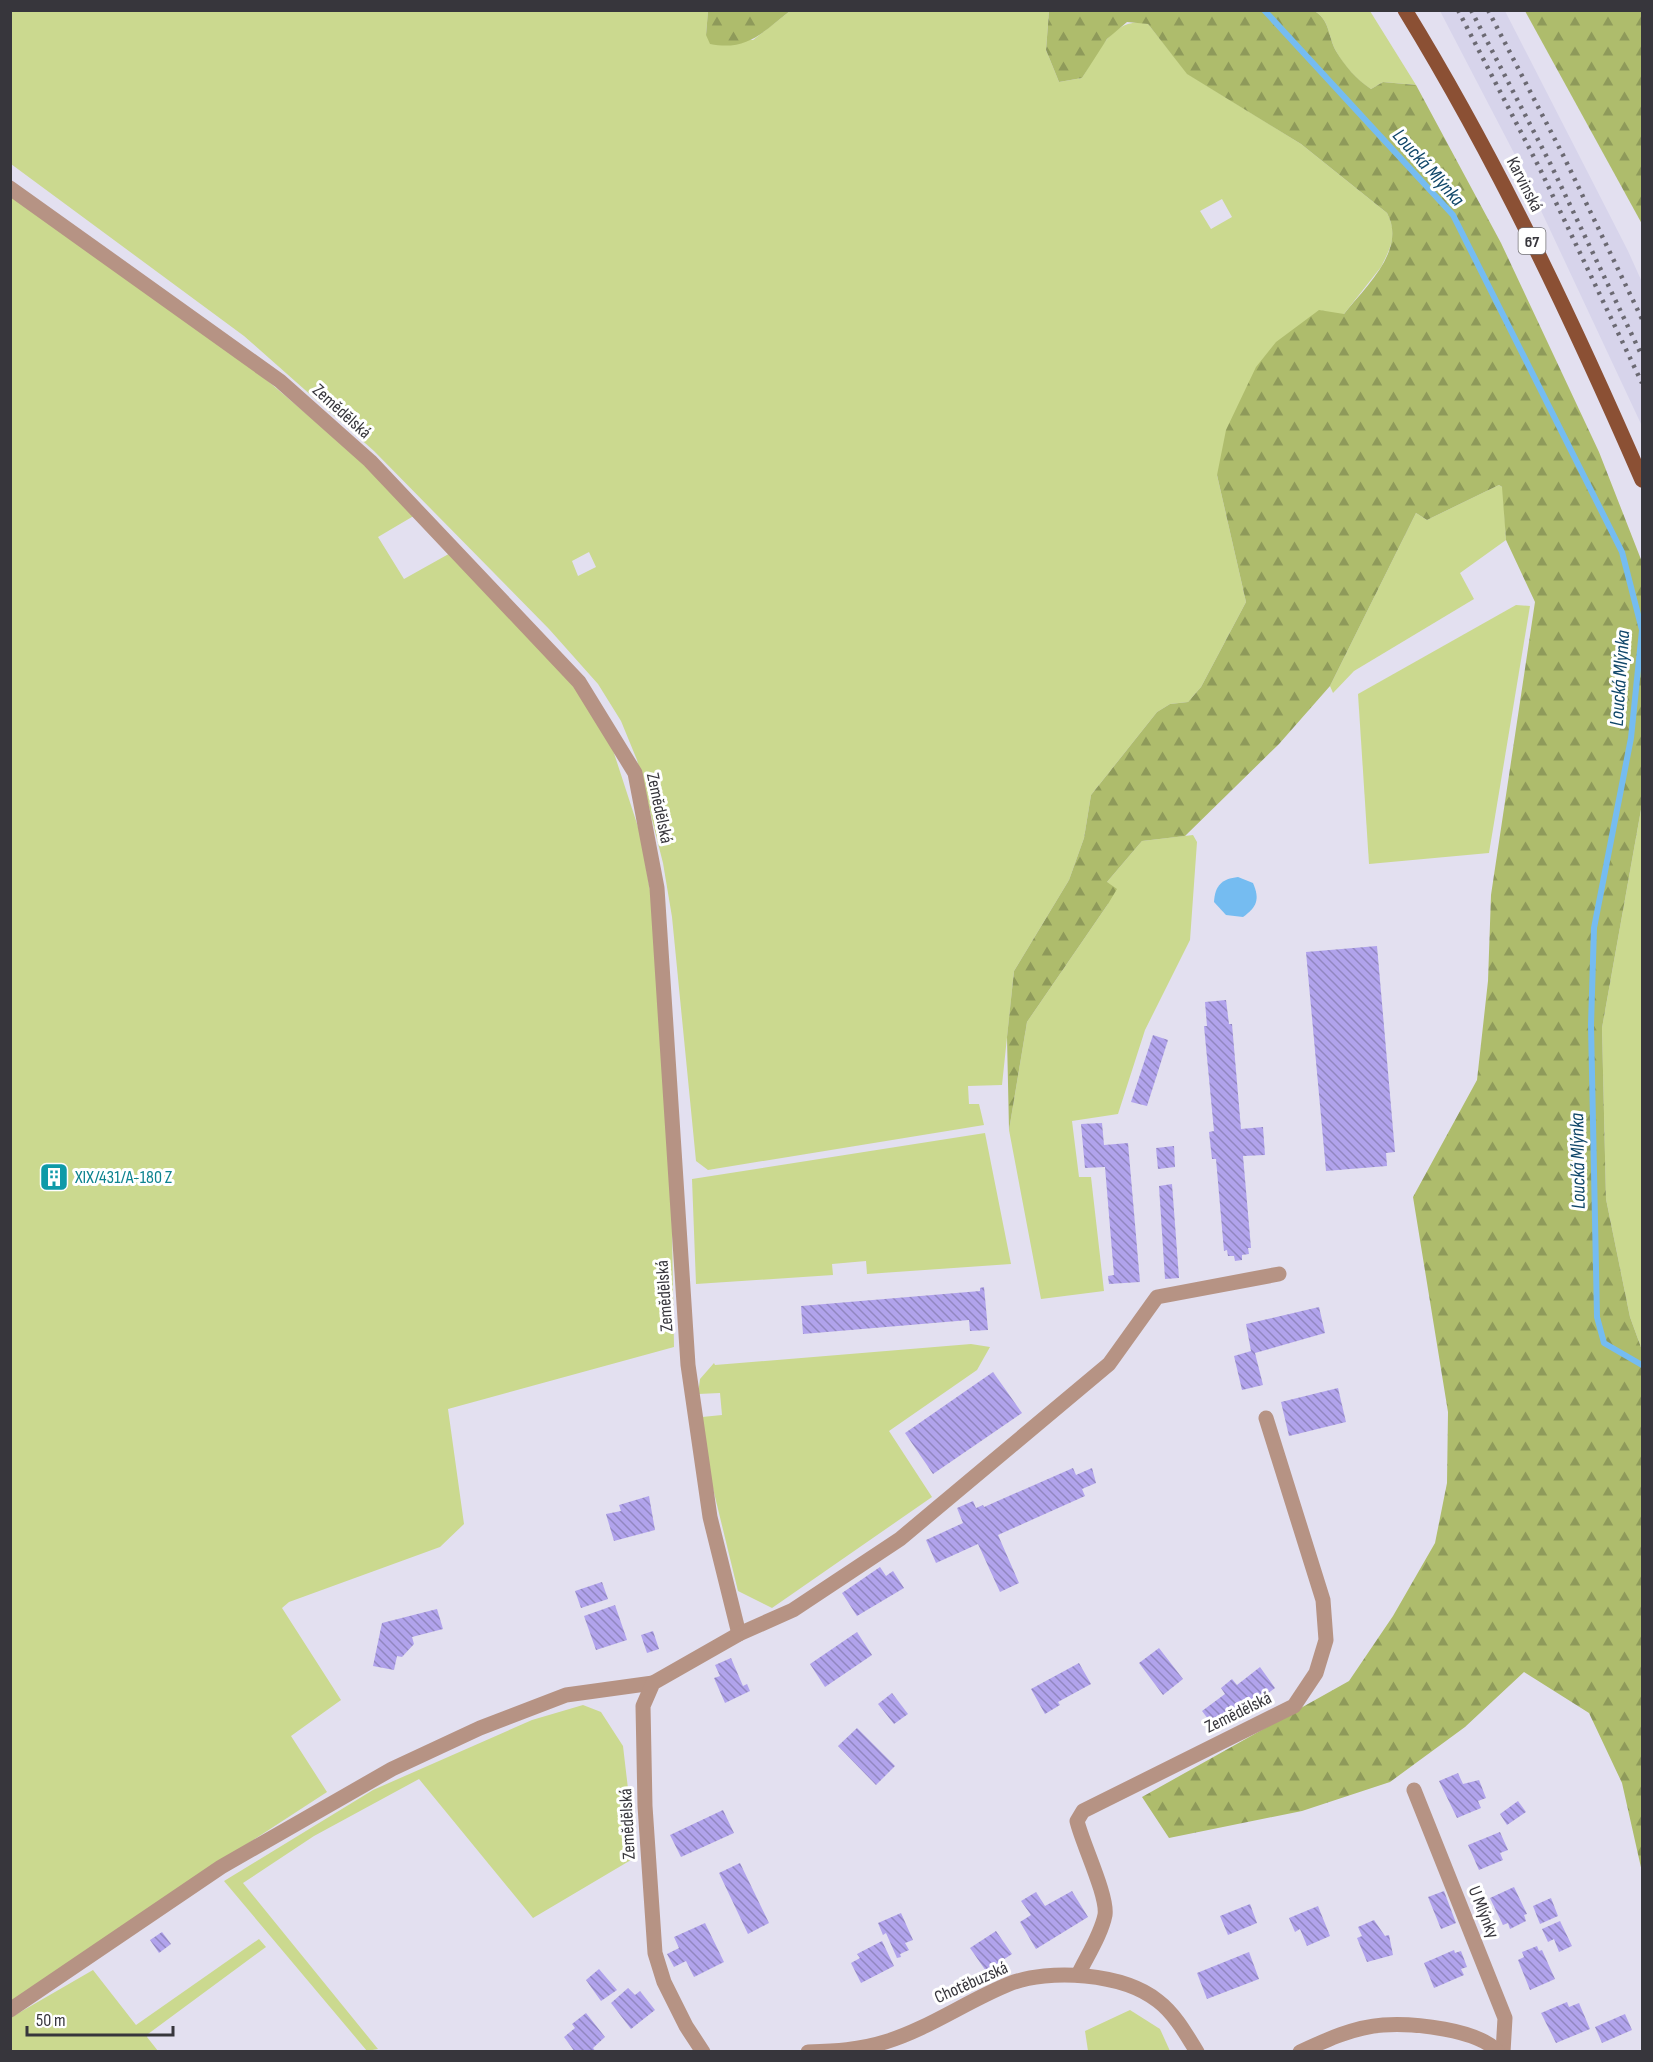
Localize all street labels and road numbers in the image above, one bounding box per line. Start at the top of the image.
street label: Karvinská [1502,153,1547,215]
road number: 67 [1518,228,1546,254]
street label: Zemědělská [308,380,375,443]
street label: Zemědělská [642,771,677,845]
street label: Zemědělská [652,1260,677,1332]
street label: Zemědělská [1201,1687,1275,1738]
street label: Zemědělská [615,1788,640,1860]
street label: U Mlýnky [1464,1883,1503,1941]
street label: Chotěbuzská [931,1957,1011,2008]

